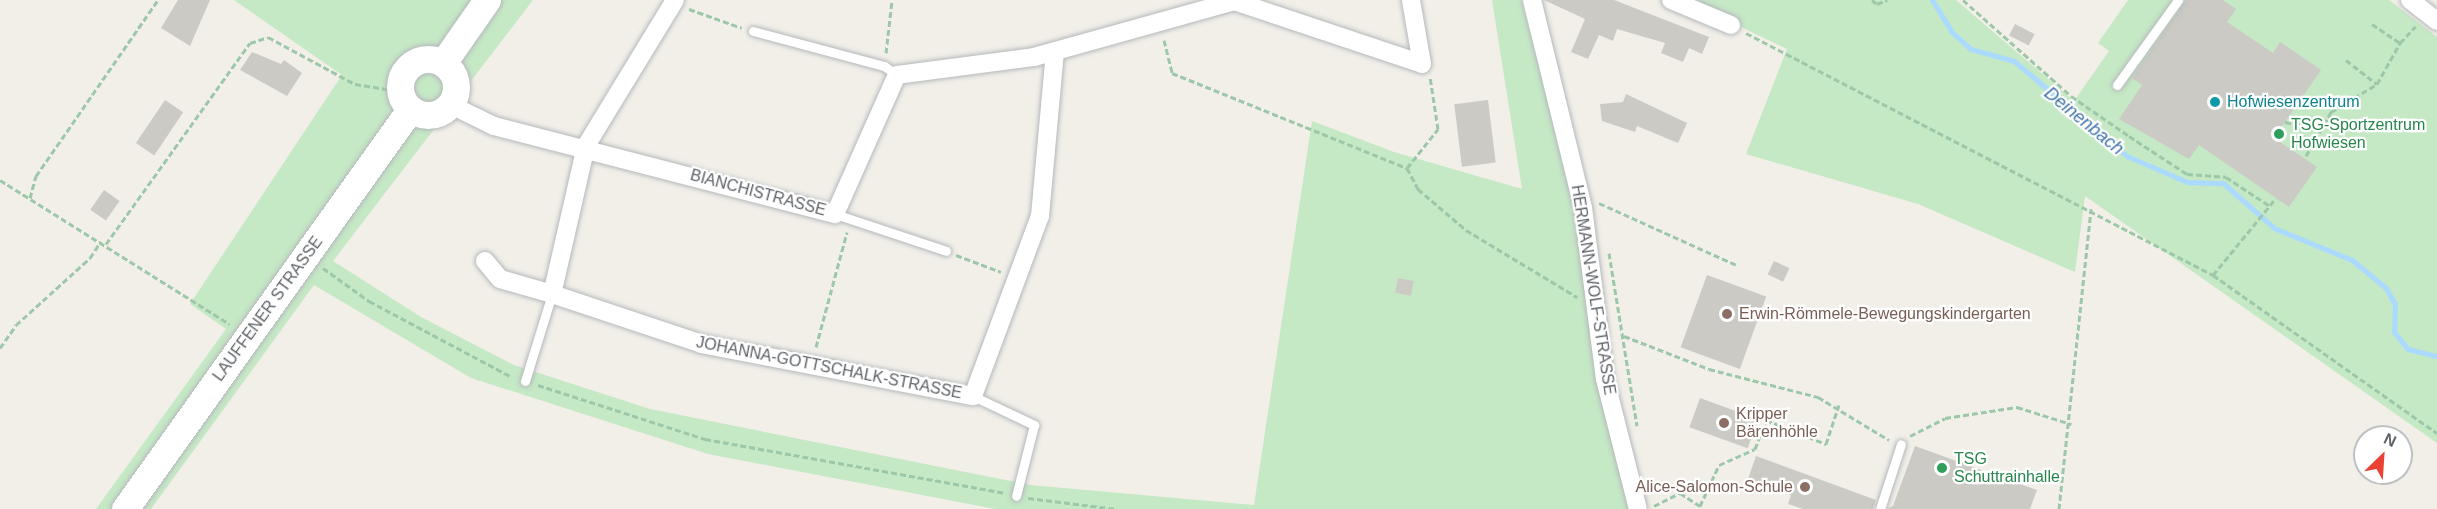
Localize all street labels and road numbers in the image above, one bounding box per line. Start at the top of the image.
street label: BIANCHISTRASSE [688,166,828,220]
street label: HERMANN-WOLF-STRASSE [1567,184,1619,396]
street label: LAUFFENER STRASSE [209,233,327,385]
street label: JOHANNA-GOTTSCHALK-STRASSE [695,333,963,403]

